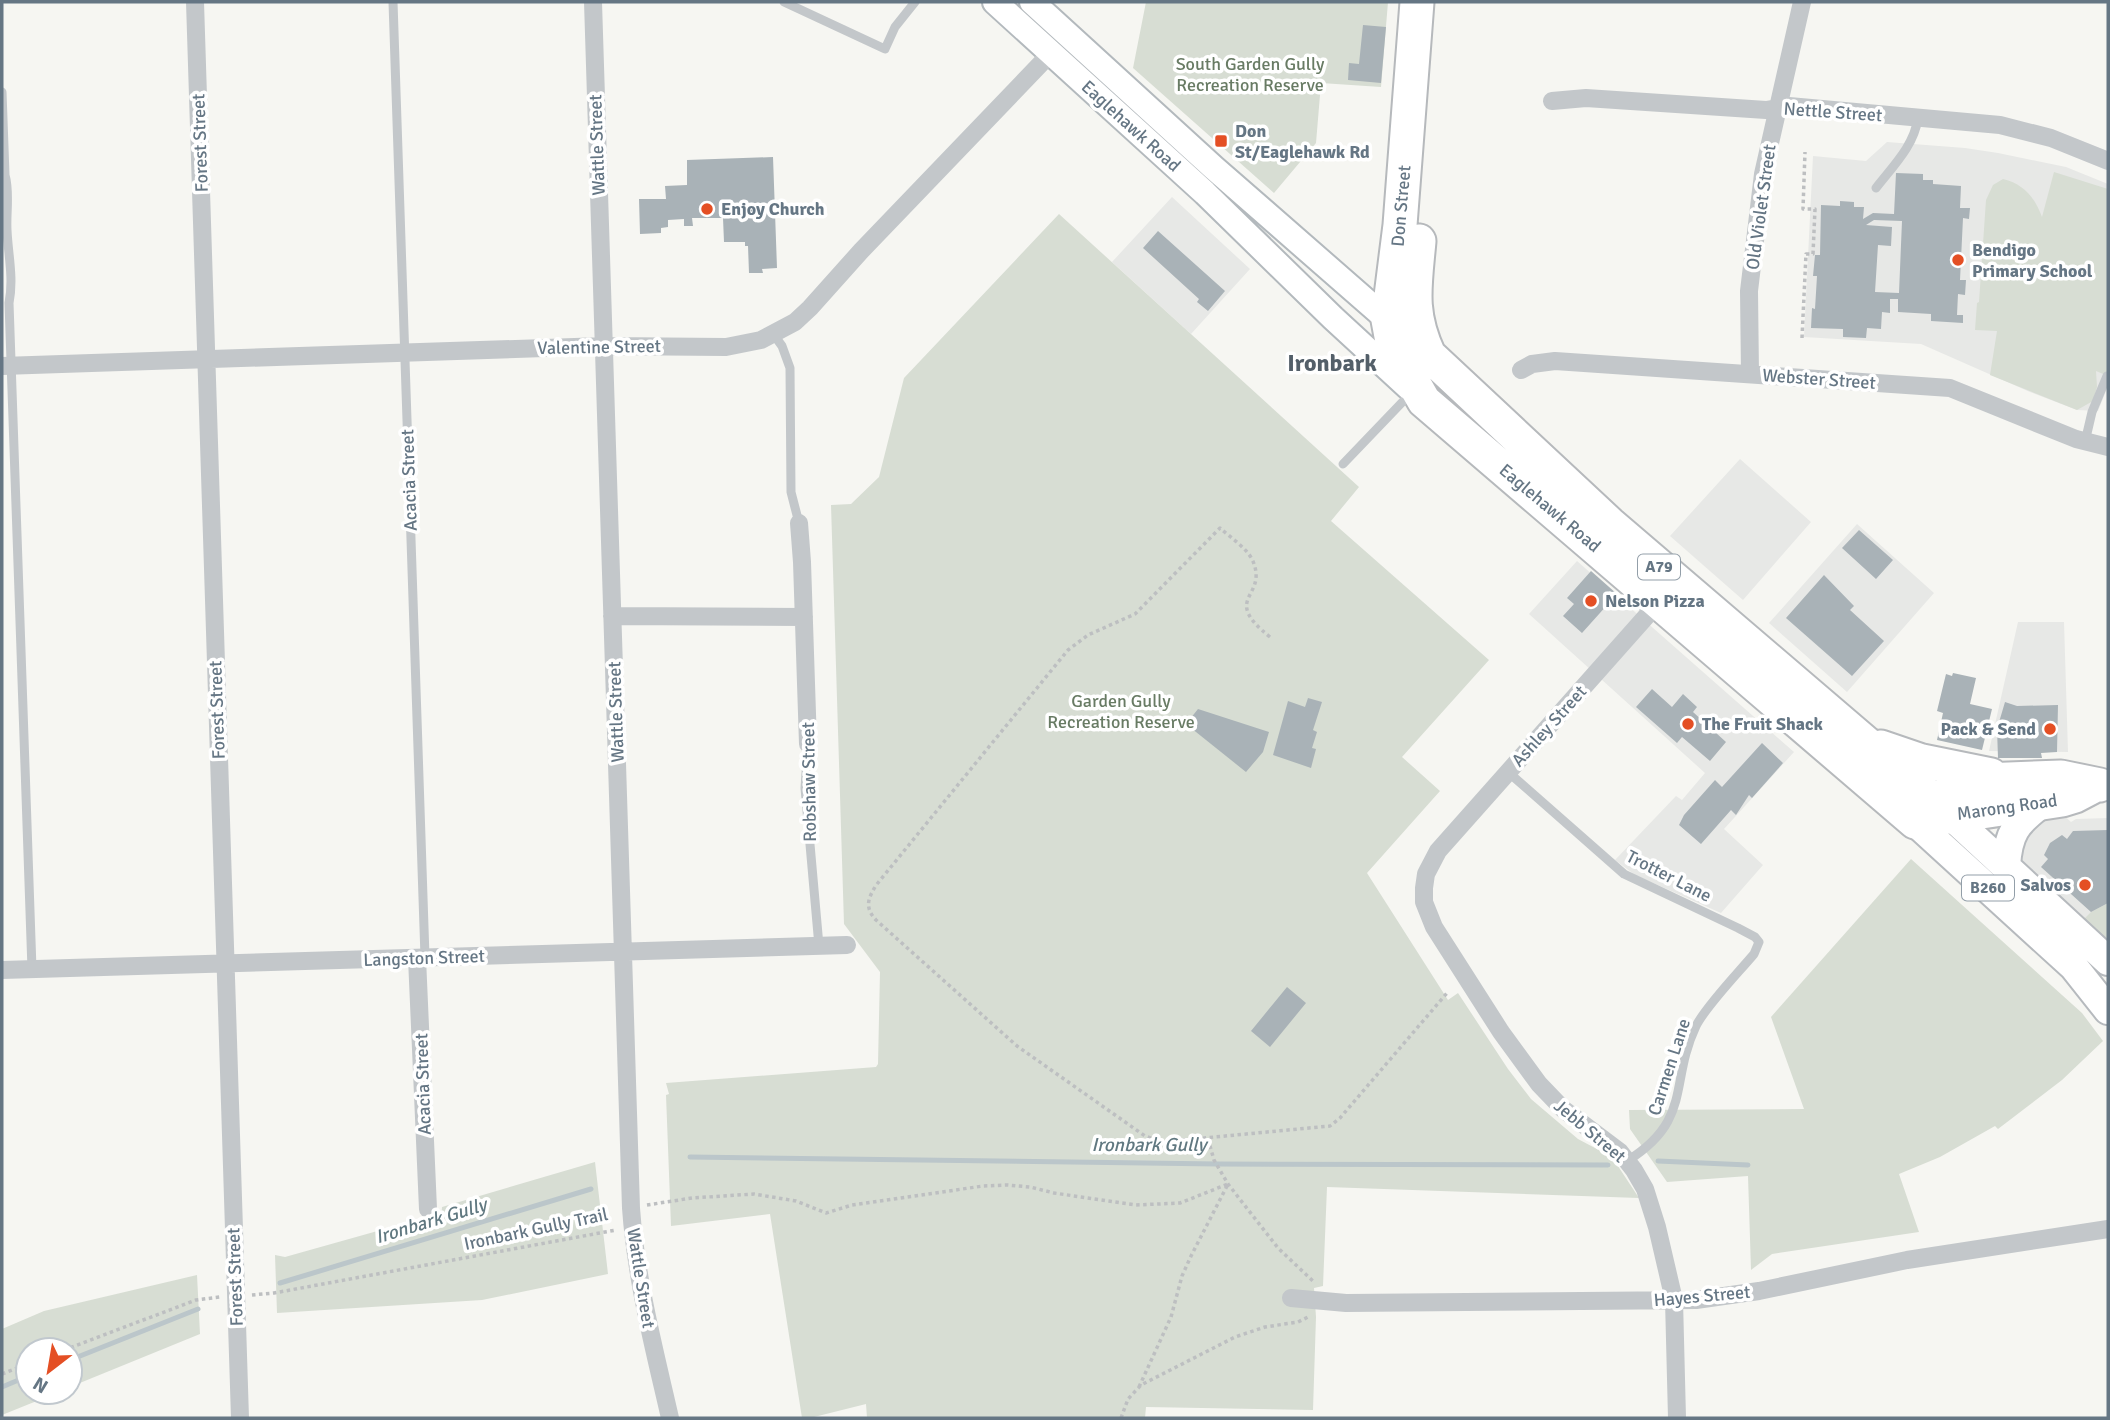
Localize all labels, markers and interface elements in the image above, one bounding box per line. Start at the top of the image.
park label: South Garden Gully Recreation Reserve [1176,53,1325,96]
street label: Eaglehawk Road [1077,76,1185,176]
street label: Forest Street [187,93,213,193]
street label: Wattle Street [584,94,610,196]
street label: Nettle Street [1783,98,1883,126]
place label: Don St/Eaglehawk Rd [1235,120,1370,163]
marker: Don St/Eaglehawk Rd [1213,133,1229,149]
street label: Old Violet Street [1741,143,1781,271]
street label: Don Street [1386,164,1416,248]
place label: Enjoy Church [721,198,825,220]
marker: Enjoy Church [699,201,715,217]
place label: Bendigo Primary School [1972,239,2093,282]
marker: Bendigo Primary School [1950,252,1966,268]
street label: Valentine Street [537,335,661,359]
district label: Ironbark [1287,348,1377,378]
street label: Webster Street [1762,364,1876,394]
street label: Acacia Street [396,429,422,531]
street label: Eaglehawk Road [1495,459,1605,557]
road number: A79 [1638,554,1680,580]
place label: Nelson Pizza [1605,590,1705,612]
marker: Nelson Pizza [1583,593,1599,609]
street label: Forest Street [204,660,230,760]
street label: Wattle Street [603,661,629,763]
street label: Ashley Street [1507,681,1591,771]
park label: Garden Gully Recreation Reserve [1047,690,1195,733]
place label: The Fruit Shack [1702,713,1824,735]
marker: The Fruit Shack [1680,716,1696,732]
place label: Pack & Send [1940,718,2036,740]
marker: Pack & Send [2042,721,2058,737]
street label: Robshaw Street [797,722,821,842]
street label: Marong Road [1955,789,2059,825]
street label: Trotter Lane [1623,845,1715,907]
place label: Salvos [2020,874,2071,896]
road number: B260 [1962,876,2014,900]
marker: Salvos [2077,877,2093,893]
street label: Langston Street [363,945,485,971]
street label: Carmen Lane [1643,1016,1695,1118]
street label: Acacia Street [410,1033,436,1135]
street label: Jebb Street [1550,1095,1630,1167]
water label: Ironbark Gully [1091,1133,1209,1157]
water label: Ironbark Gully [372,1192,492,1249]
street label: Ironbark Gully Trail [462,1203,610,1255]
street label: Wattle Street [622,1226,660,1330]
street label: Forest Street [222,1227,248,1327]
street label: Hayes Street [1653,1281,1751,1311]
north arrow [14,1336,84,1406]
text: N [29,1371,53,1398]

